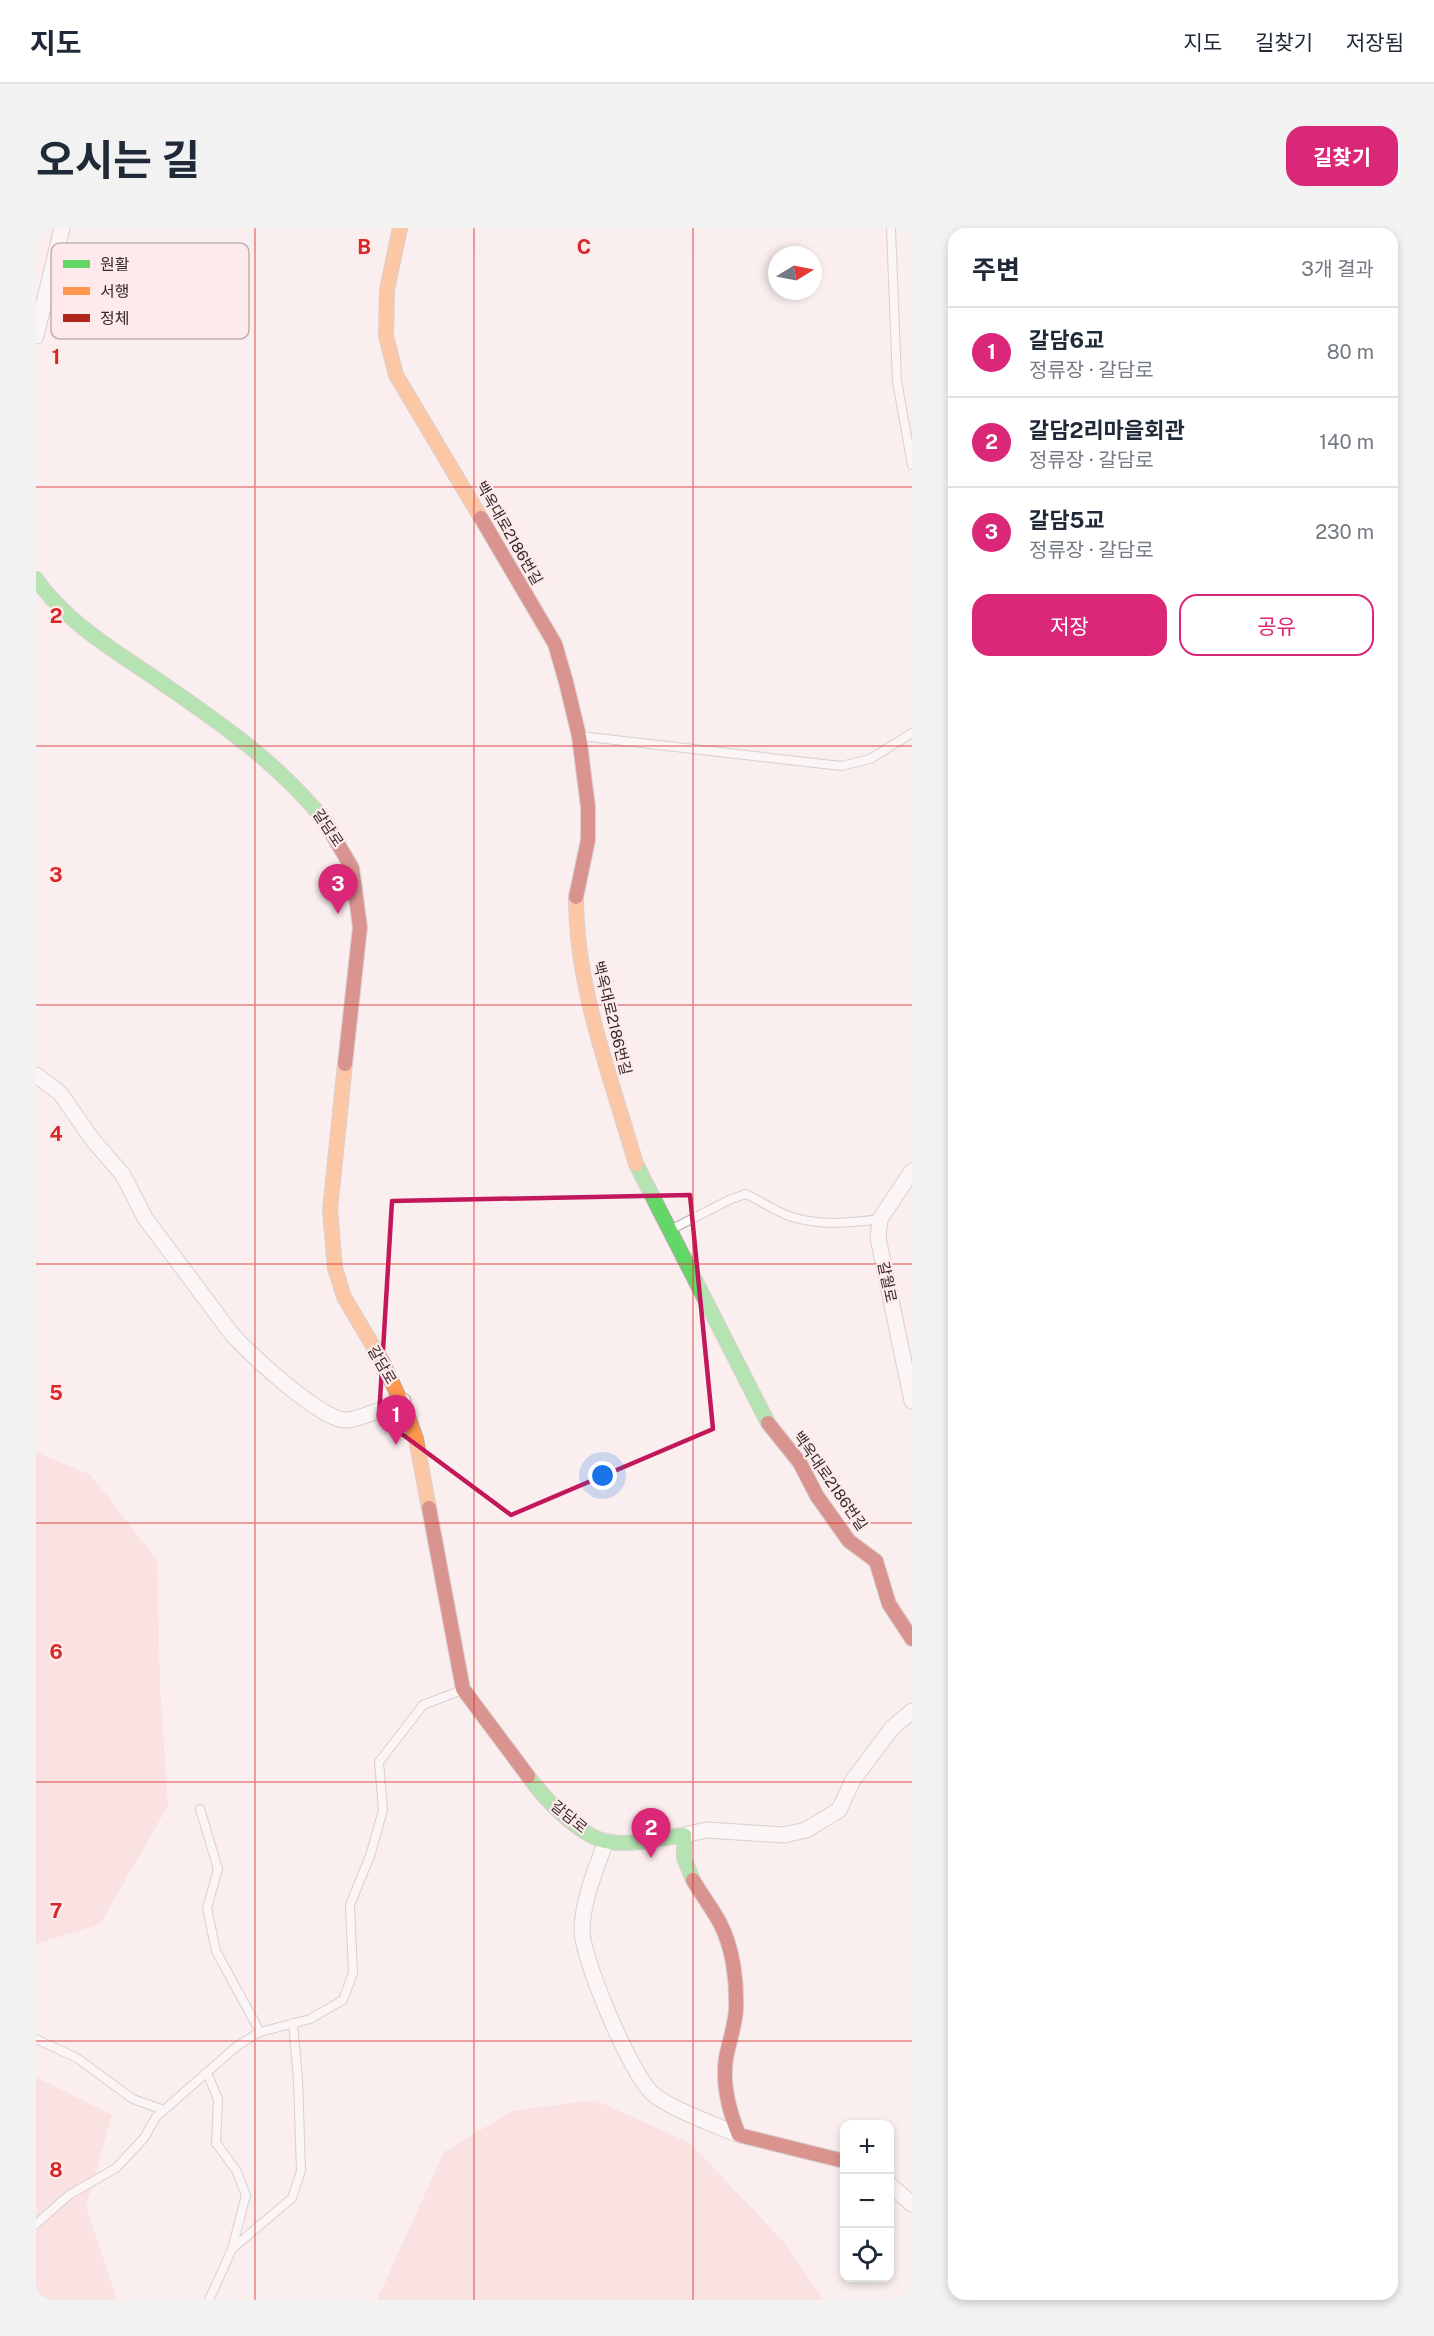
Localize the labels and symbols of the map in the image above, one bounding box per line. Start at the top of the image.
text: B [357,235,371,259]
text: C [577,235,591,259]
legend [51,243,249,339]
north arrow [768,246,822,300]
text: 원활 [100,255,130,274]
text: 서행 [100,282,129,301]
text: 정체 [100,309,129,328]
text: 1 [52,345,60,369]
street label: 백옥대로2186번길 [473,478,546,588]
text: 2 [50,604,62,628]
street label: 갈담로 [310,806,347,850]
text: 3 [49,863,63,887]
pin: 3 [318,864,358,914]
street label: 백옥대로2186번길 [590,959,635,1077]
text: 4 [49,1122,63,1146]
street label: 갈월로 [875,1260,900,1304]
street label: 갈담로 [365,1343,400,1387]
text: 5 [49,1381,63,1405]
pin: 1 [376,1396,416,1445]
street label: 백옥대로2186번길 [790,1428,871,1533]
your location [588,1461,617,1490]
text: 6 [49,1640,63,1664]
street label: 갈담로 [548,1797,591,1836]
pin: 2 [632,1808,670,1858]
text: 7 [50,1899,62,1923]
text: 8 [49,2158,63,2182]

